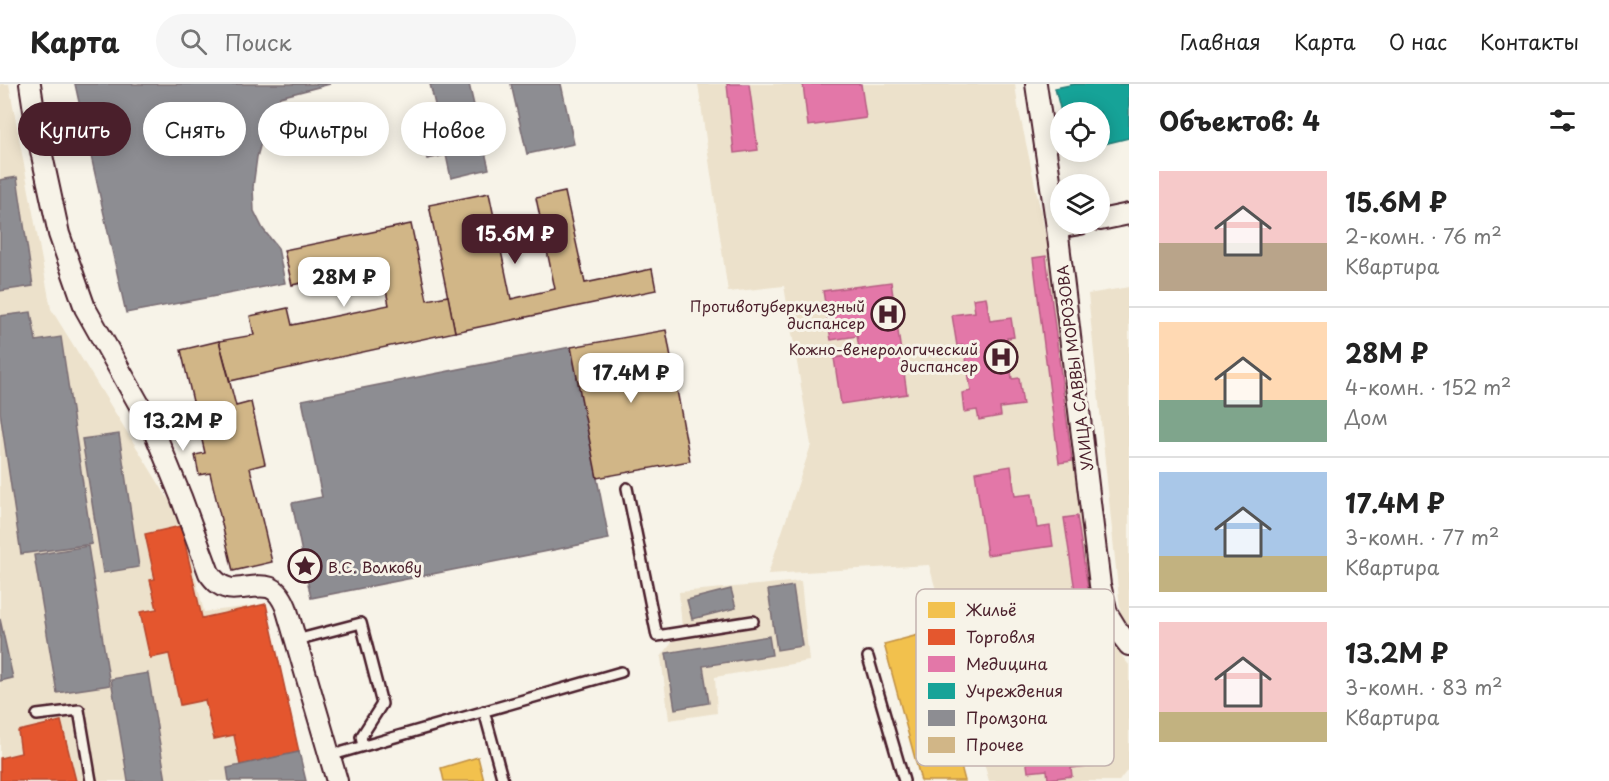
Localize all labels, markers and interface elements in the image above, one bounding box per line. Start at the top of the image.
search box [156,14,576,68]
text: Карта [30,20,120,63]
icon: search [177,25,210,58]
text: Поиск [225,25,292,58]
text: Главная [1180,25,1261,57]
text: Карта [1294,25,1356,57]
text: О нас [1389,25,1447,57]
text: Контакты [1480,25,1579,57]
text: Объектов: 4 [1159,101,1320,140]
chip: Купить [18,102,131,156]
chip: Снять [143,102,246,156]
chip: Фильтры [258,102,389,156]
chip: Новое [401,102,506,156]
map controls [1050,102,1110,234]
button: locate [1050,102,1110,162]
icon: filters [1546,104,1579,137]
button: layers [1050,174,1110,234]
text: 15.6M ₽ [1345,182,1447,221]
icon: home [1207,195,1279,267]
pin: 15.6M ₽ [460,214,570,265]
text: 15.6M ₽ [476,218,554,248]
text: 2-комн. · 76 m² [1345,221,1502,251]
text: Квартира [1345,251,1439,281]
pin: 28M ₽ [302,257,386,308]
text: 28M ₽ [312,261,376,291]
street label: УЛИЦА САВВЫ МОРОЗОВА [1050,264,1098,472]
place label: Противотуберкулезный диспансер [690,294,865,334]
hospital icon: Противотуберкулезный диспансер [870,296,906,332]
text: 28M ₽ [1345,333,1428,372]
place label: Кожно-венерологический диспансер [789,337,978,377]
hospital icon: Кожно-венерологический диспансер [983,339,1019,375]
icon: home [1207,346,1279,418]
pin: 17.4M ₽ [576,353,686,404]
text: 17.4M ₽ [593,357,669,387]
text: 4-комн. · 152 m² [1345,372,1511,402]
pin: 13.2M ₽ [128,401,238,452]
text: Дом [1345,402,1388,432]
text: 13.2M ₽ [143,405,223,435]
text: 17.4M ₽ [1345,483,1445,522]
icon: home [1207,496,1279,568]
text: 3-комн. · 77 m² [1345,522,1499,552]
place icon: В.С. Волкову [287,548,323,584]
text: Квартира [1345,552,1439,582]
place label: В.С. Волкову [328,555,422,578]
legend [916,589,1114,766]
text: Жильё [965,597,1016,621]
text: Торговля [966,624,1035,648]
text: 13.2M ₽ [1345,633,1448,672]
icon: home [1207,646,1279,718]
text: Медицина [966,651,1048,675]
text: 3-комн. · 83 m² [1345,672,1503,702]
text: Учреждения [966,678,1063,702]
text: Квартира [1345,702,1439,732]
text: Промзона [966,705,1047,729]
text: Прочее [966,732,1024,756]

